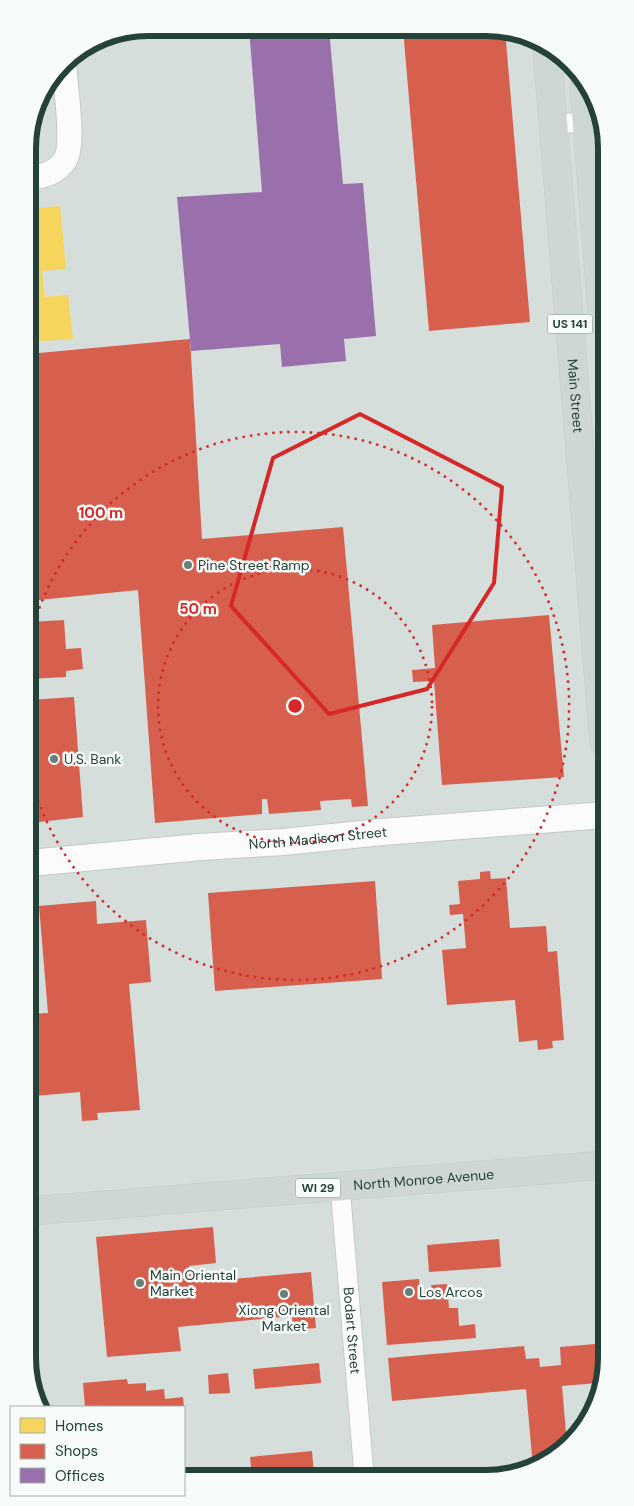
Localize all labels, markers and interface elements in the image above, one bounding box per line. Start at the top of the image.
road number: US 141 [548,314,592,334]
street label: Main Street [563,358,587,434]
text: 100 m [79,503,123,523]
place label: Pine Street Ramp [198,556,310,574]
marker: Pine Street Ramp [182,559,194,571]
text: 50 m [179,599,217,619]
centre of rings [286,697,304,715]
place label: U.S. Bank [64,750,121,768]
marker: U.S. Bank [48,753,60,765]
street label: North Madison Street [248,823,388,853]
street label: North Monroe Avenue [353,1165,495,1194]
road number: WI 29 [296,1178,340,1198]
place label: Main Oriental Market [150,1266,236,1300]
marker: Main Oriental Market [134,1277,146,1289]
place label: Los Arcos [419,1283,483,1301]
street label: Bodart Street [339,1286,365,1375]
marker: Los Arcos [403,1286,415,1298]
marker: Xiong Oriental Market [278,1288,290,1300]
place label: Xiong Oriental Market [238,1301,330,1335]
legend [10,1406,185,1496]
text: Homes [55,1416,104,1436]
text: Shops [55,1441,98,1461]
text: Offices [55,1466,105,1486]

